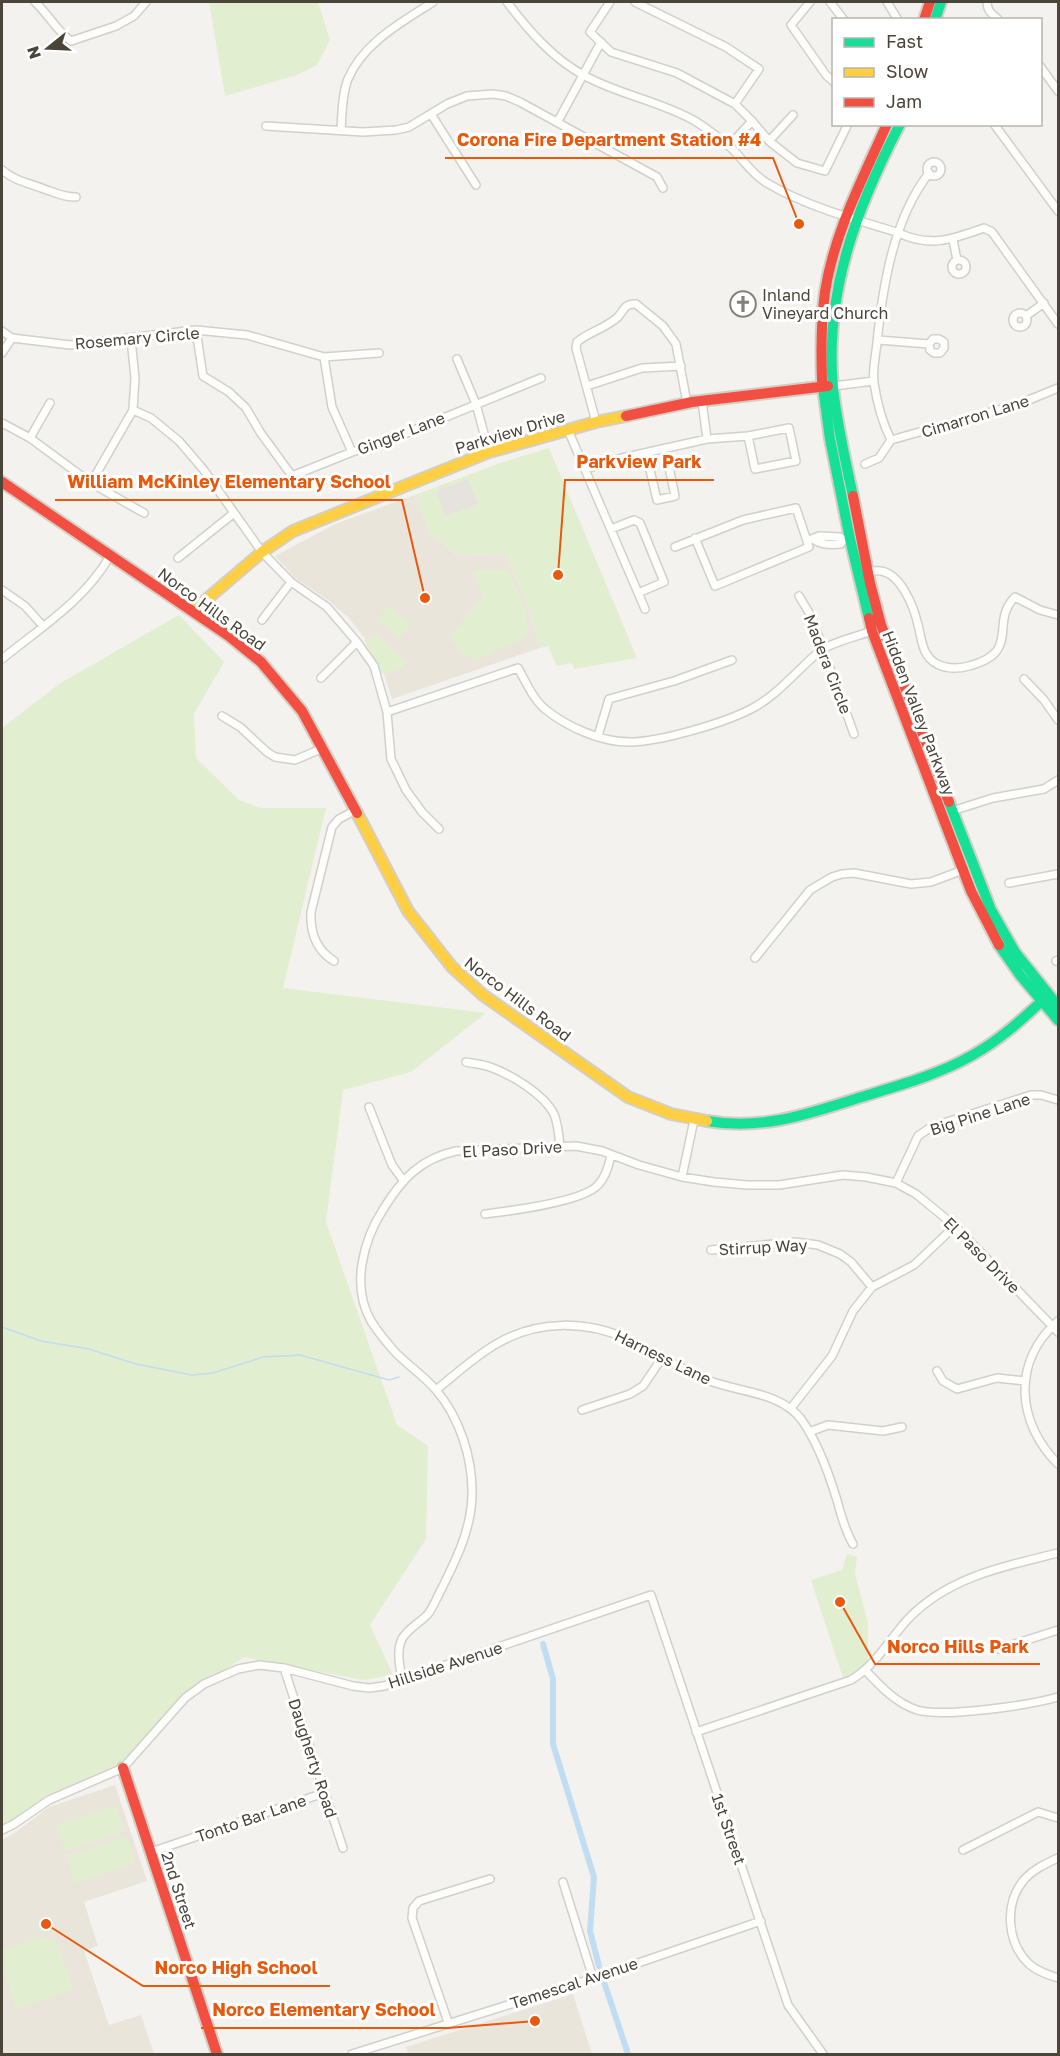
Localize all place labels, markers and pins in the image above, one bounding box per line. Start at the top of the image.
callout: Corona Fire Department Station #4 [445,122,773,158]
place label: Inland Vineyard Church [762,285,888,323]
church icon: Inland Vineyard Church [728,289,758,319]
callout: Parkview Park [565,444,714,480]
callout: William McKinley Elementary School [55,464,402,500]
callout: Norco Hills Park [875,1628,1040,1664]
callout: Norco High School [143,1950,330,1986]
callout: Norco Elementary School [201,1992,448,2028]

